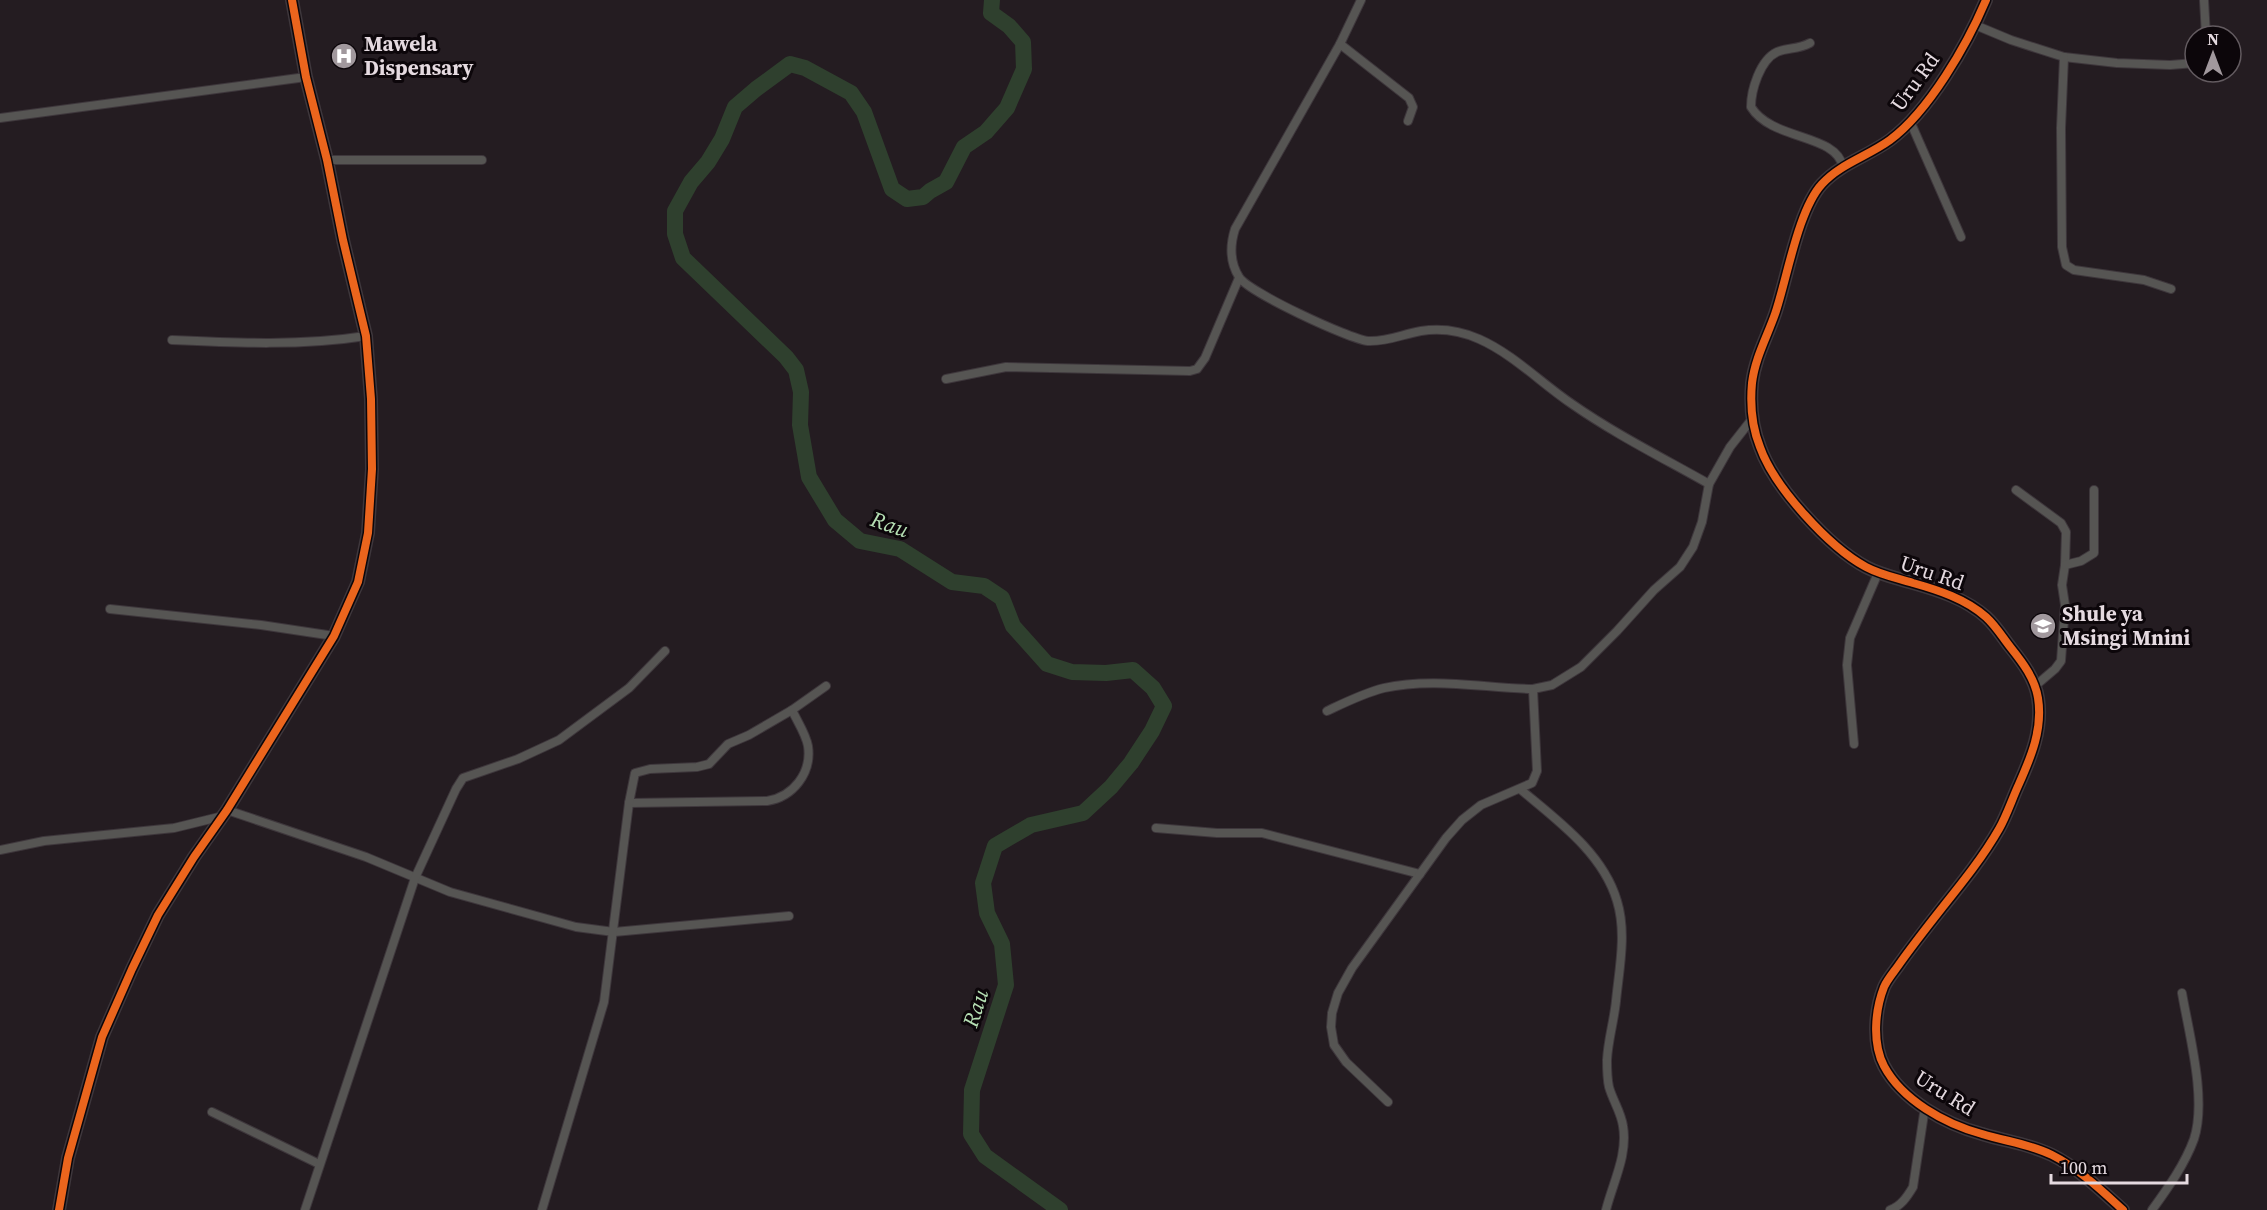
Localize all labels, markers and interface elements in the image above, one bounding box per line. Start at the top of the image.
north arrow [2183,24,2243,84]
text: N [2207,28,2219,50]
place label: Mawela Dispensary [364,29,474,82]
hospital icon: Mawela Dispensary [329,41,359,71]
street label: Uru Rd [1883,46,1946,117]
water label: Rau [866,503,913,545]
street label: Uru Rd [1896,548,1968,597]
place label: Shule ya Msingi Mnini [2062,599,2190,652]
school or university icon: Shule ya Msingi Mnini [2028,611,2058,641]
water label: Rau [955,985,995,1032]
street label: Uru Rd [1910,1063,1981,1122]
scale bar [2051,1147,2188,1185]
text: 100 m [2060,1155,2107,1180]

